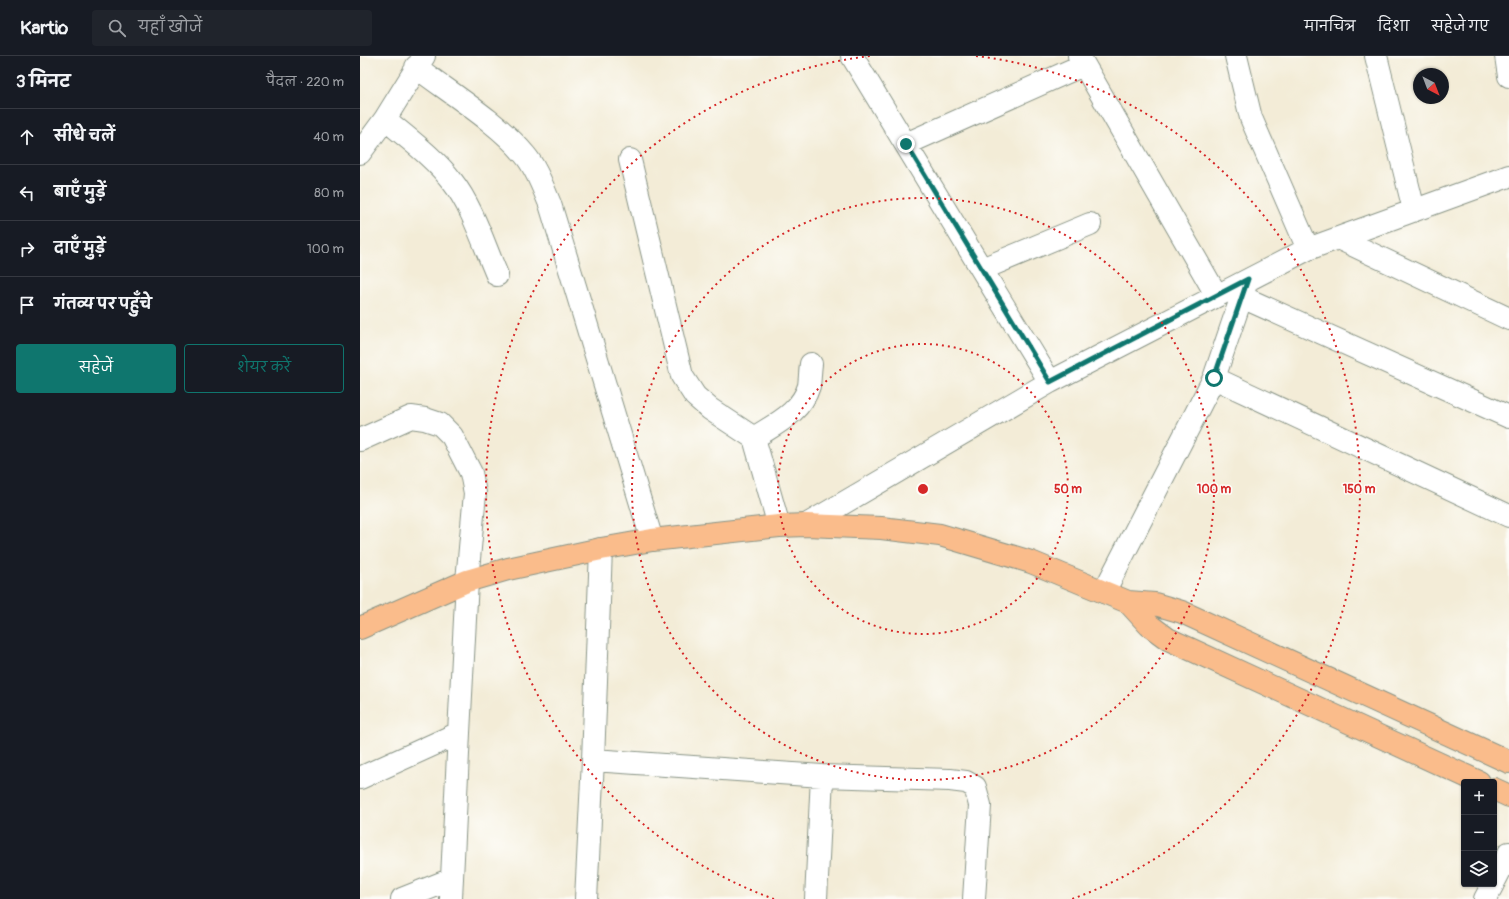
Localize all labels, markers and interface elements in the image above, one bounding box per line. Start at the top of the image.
search box [92,10,372,46]
text: Kartio [20,16,68,40]
icon: search [106,17,128,39]
text: यहाँ खोजें [138,18,202,37]
text: मानचित्र [1304,18,1356,35]
text: दिशा [1378,18,1409,35]
text: सहेजे गए [1431,18,1489,35]
north arrow [1413,68,1449,104]
text: 3 मिनट [16,71,70,92]
text: पैदल · 220 m [266,74,344,90]
icon: ahead [16,126,38,148]
text: सीधे चलें [54,127,115,146]
text: 40 m [313,129,344,145]
route end [897,135,915,153]
icon: left [16,182,38,204]
text: बाएँ मुड़ें [54,183,106,202]
text: 80 m [314,185,344,201]
icon: right [16,238,38,260]
text: दाएँ मुड़ें [54,239,106,258]
text: 100 m [307,241,344,257]
icon: arrive [16,294,38,316]
text: गंतव्य पर पहुँचे [54,295,152,314]
button: सहेजें [16,344,176,393]
button: शेयर करें [184,344,344,393]
route start [1205,369,1223,387]
centre of rings [916,482,930,496]
text: 50 m [1054,482,1082,497]
text: 100 m [1197,482,1232,497]
text: 150 m [1343,482,1376,497]
map controls [1461,779,1497,887]
button: + [1461,779,1497,815]
button: − [1461,815,1497,851]
button: layers [1461,851,1497,887]

